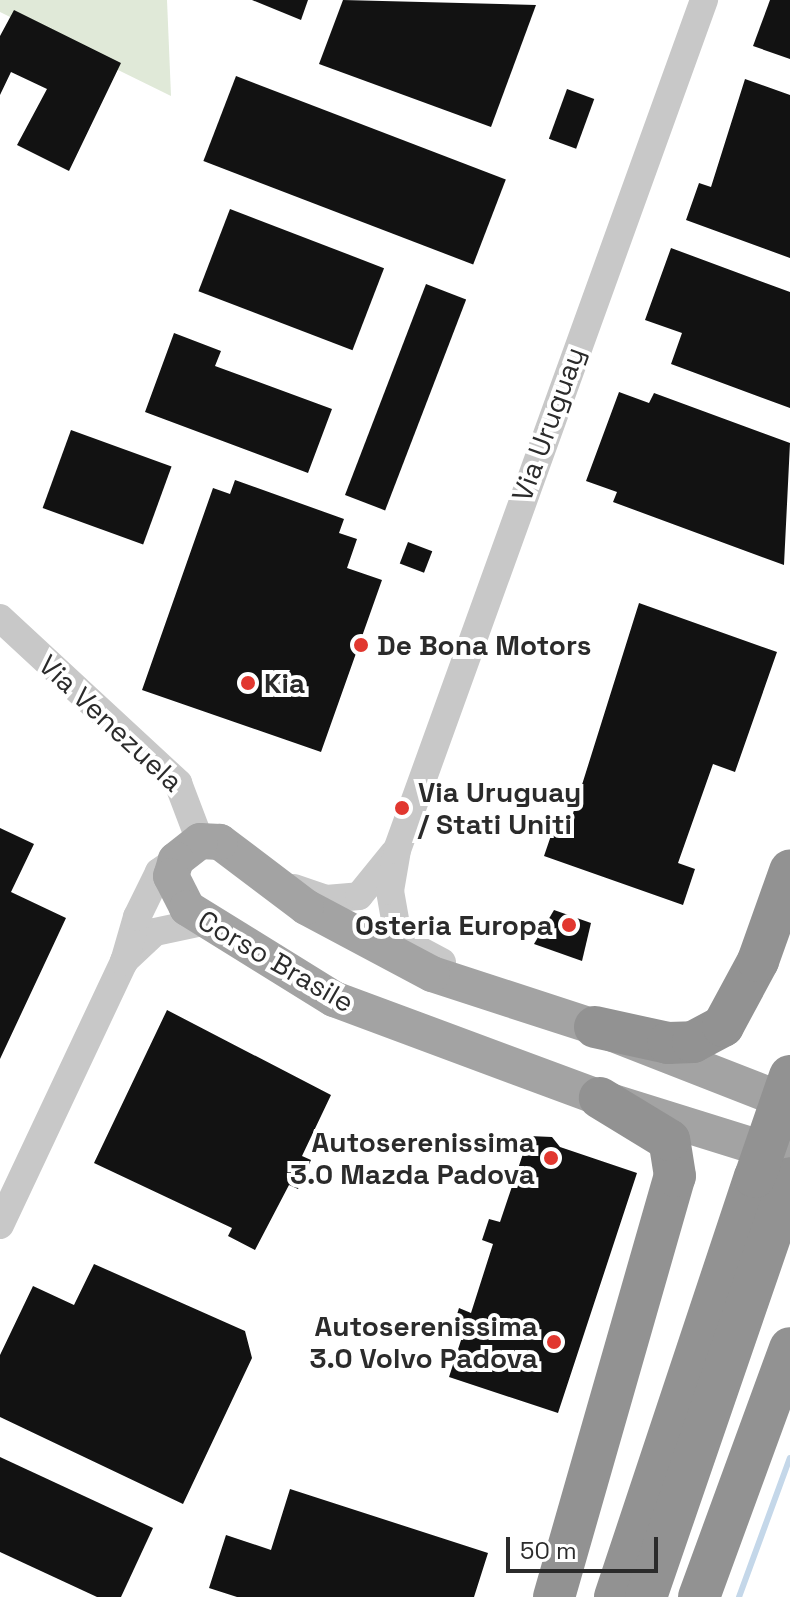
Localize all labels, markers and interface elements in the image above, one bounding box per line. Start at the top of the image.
street label: Via Uruguay [505,342,591,506]
place label: De Bona Motors [377,628,591,662]
marker: De Bona Motors [352,636,370,654]
street label: Via Venezuela [32,648,190,798]
place label: Kia [264,666,305,700]
marker: Kia [239,674,257,692]
place label: Via Uruguay / Stati Uniti [418,775,581,841]
marker: Via Uruguay / Stati Uniti [393,799,411,817]
street label: Corso Brasile [192,903,360,1019]
place label: Osteria Europa [355,908,553,942]
marker: Osteria Europa [560,916,578,934]
place label: Autoserenissima 3.0 Mazda Padova [290,1125,535,1191]
marker: Autoserenissima 3.0 Mazda Padova [542,1149,560,1167]
place label: Autoserenissima 3.0 Volvo Padova [309,1309,538,1375]
marker: Autoserenissima 3.0 Volvo Padova [545,1333,563,1351]
scale bar [510,1521,662,1571]
text: 50 m [520,1535,577,1566]

